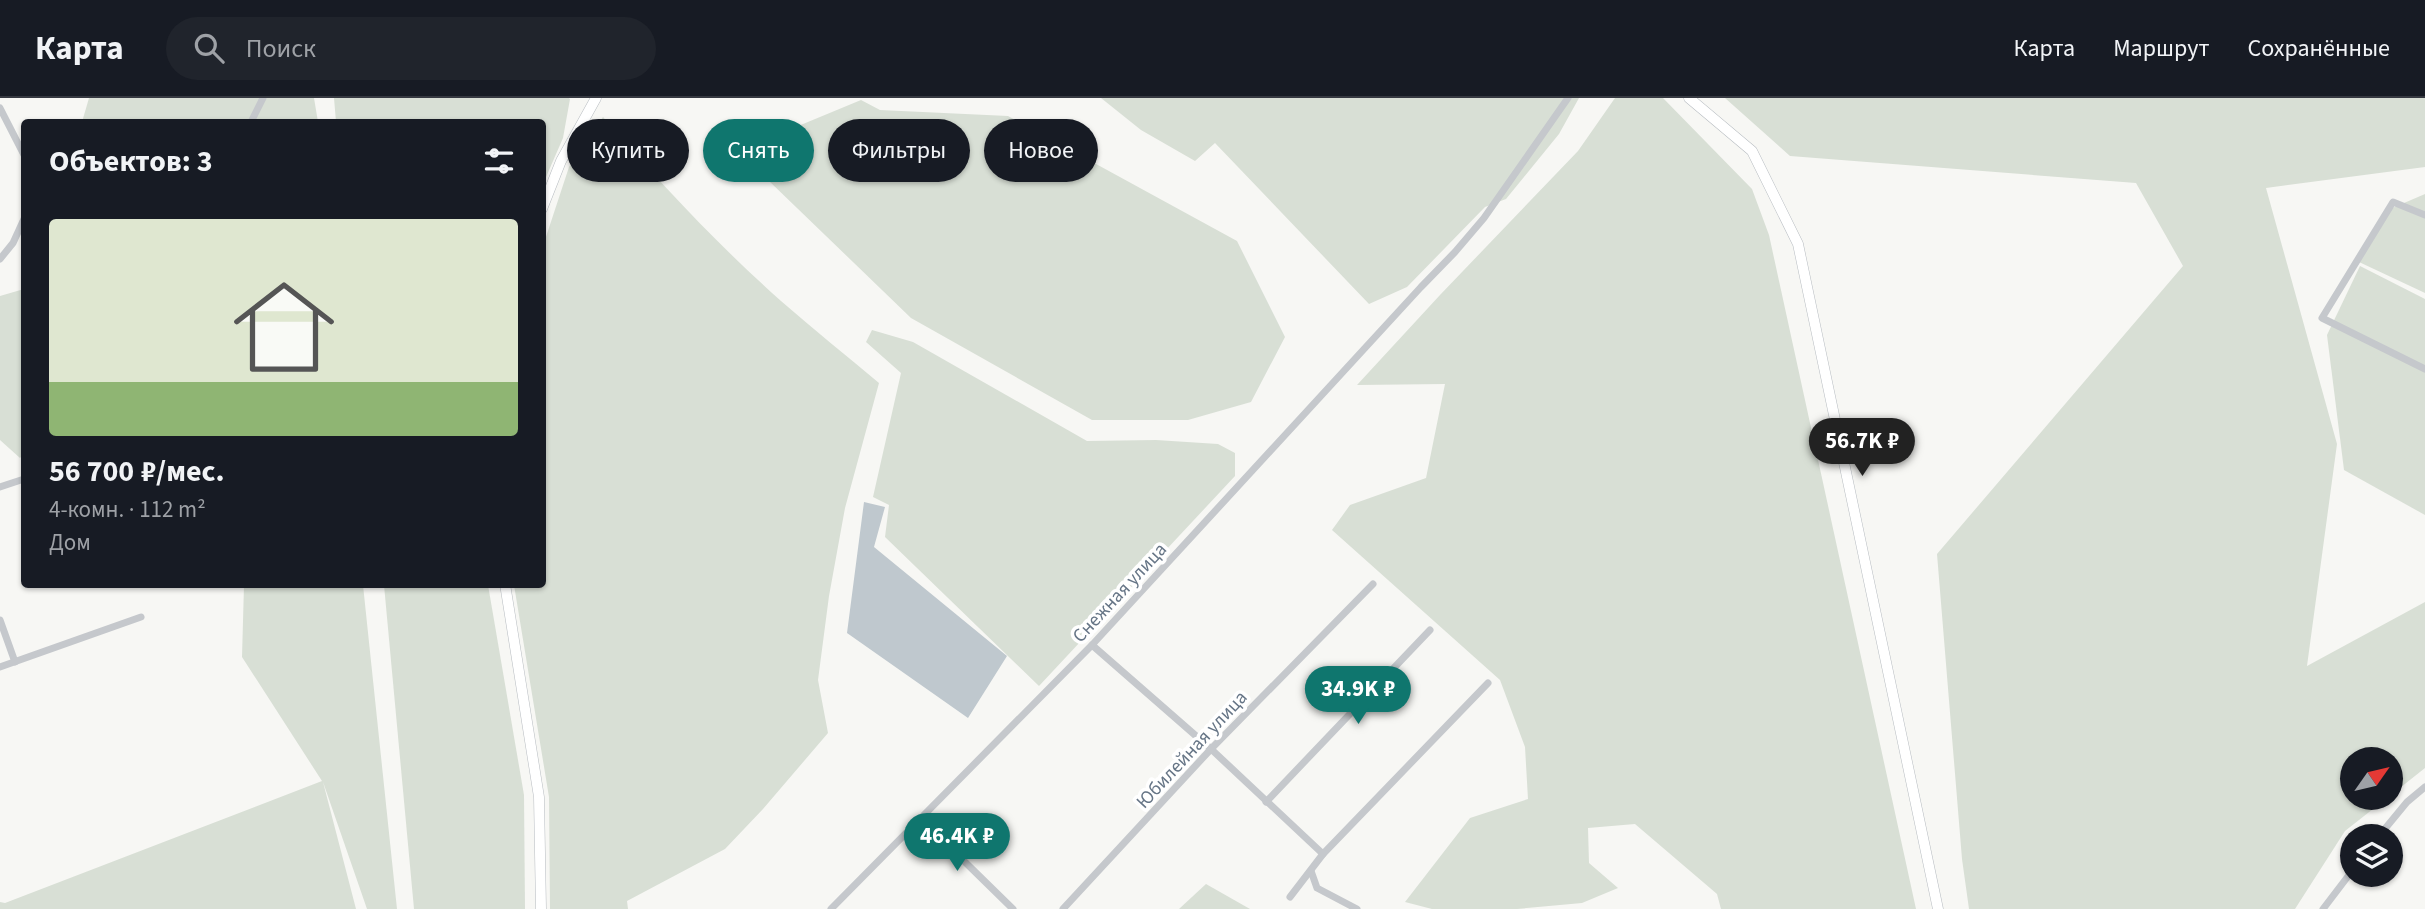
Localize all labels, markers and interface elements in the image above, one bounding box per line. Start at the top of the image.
search box [166,17,656,80]
text: Карта [35,25,124,72]
icon: search [190,29,228,67]
text: Поиск [246,30,316,67]
text: Карта [2014,31,2075,66]
text: Маршрут [2113,31,2209,66]
text: Сохранённые [2247,31,2390,66]
chip: Купить [567,119,689,182]
chip: Снять [703,119,814,182]
chip: Фильтры [828,119,970,182]
chip: Новое [984,119,1098,182]
text: Объектов: 3 [49,140,213,183]
icon: filters [480,142,518,180]
icon: home [221,264,347,390]
pin: 56.7K ₽ [1797,418,1927,478]
text: 56.7K ₽ [1825,424,1899,457]
text: 56 700 ₽/мес. [49,450,225,493]
text: 4-комн. · 112 m² [49,493,206,526]
text: Дом [49,526,91,559]
street label: Снежная улица [1067,537,1173,649]
pin: 34.9K ₽ [1293,666,1423,726]
text: 34.9K ₽ [1321,672,1395,705]
street label: Юбилейная улица [1130,685,1254,815]
north arrow [2340,747,2403,810]
map controls [2340,747,2403,887]
pin: 46.4K ₽ [892,814,1022,873]
text: 46.4K ₽ [920,819,994,852]
button: layers [2340,824,2403,887]

